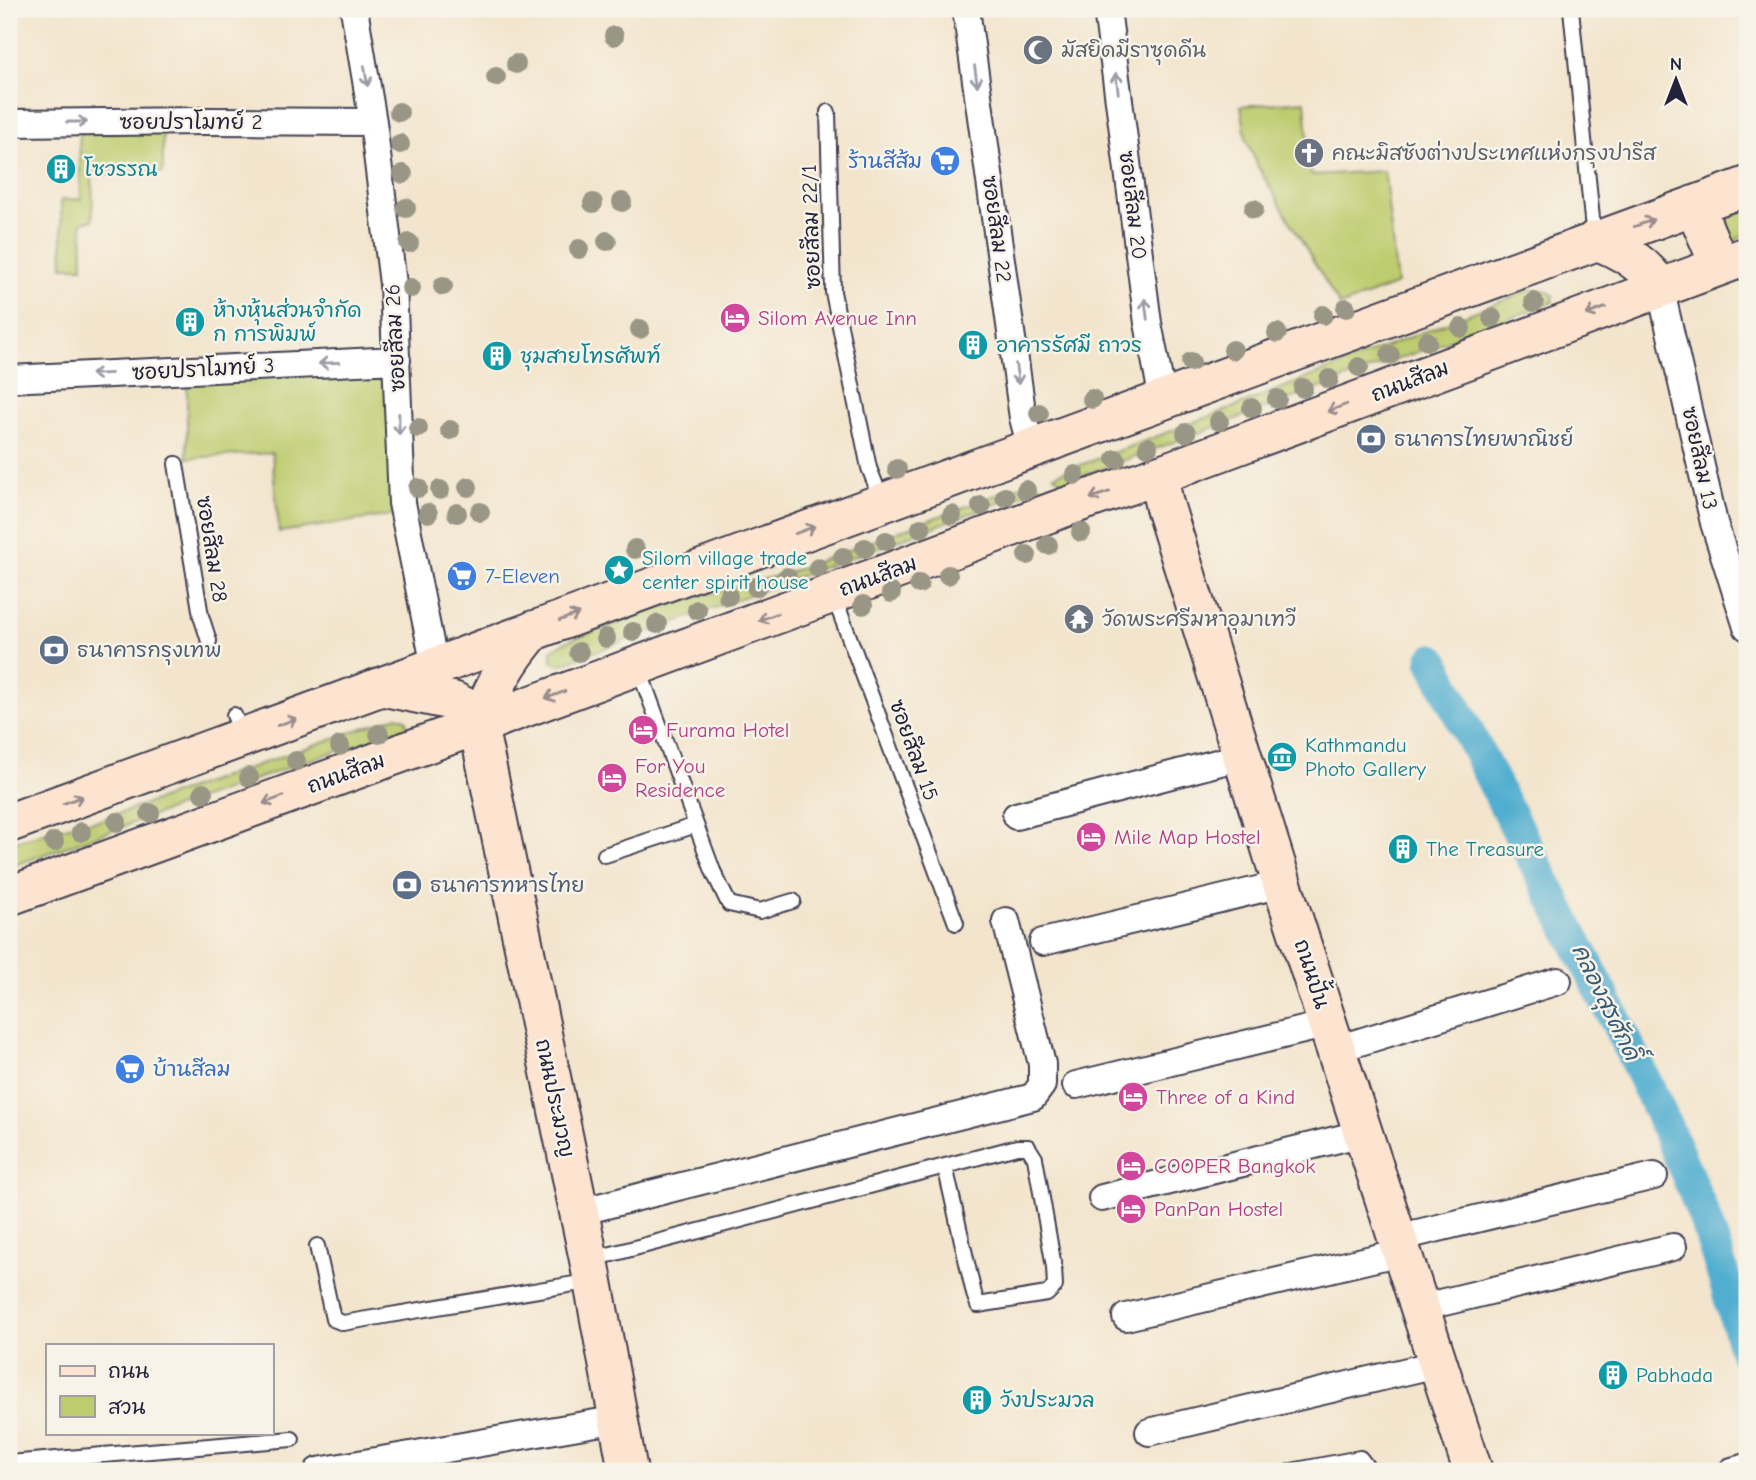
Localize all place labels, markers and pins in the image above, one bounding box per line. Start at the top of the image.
mosque icon: มัสยิดมีราซุดดีน [1021,33,1055,67]
place label: มัสยิดมีราซุดดีน [1061,38,1206,66]
church icon: คณะมิสซังต่างประเทศแห่งกรุงปารีส [1292,136,1326,170]
place label: คณะมิสซังต่างประเทศแห่งกรุงปารีส [1332,140,1657,169]
supermarket icon: ร้านสีส้ม [928,144,962,178]
place label: ร้านสีส้ม [848,148,922,173]
building icon: โซวรรณ [44,152,78,186]
place label: โซวรรณ [84,156,157,181]
place label: ห้างหุ้นส่วนจำกัด ก การพิมพ์ [213,297,362,346]
hotel icon: Silom Avenue Inn [718,301,752,335]
building icon: ห้างหุ้นส่วนจำกัด ก การพิมพ์ [173,305,207,339]
place label: Silom Avenue Inn [758,306,917,330]
building icon: อาคารรัศมี ถาวร [956,328,990,362]
place label: อาคารรัศมี ถาวร [996,333,1142,357]
building icon: ชุมสายโทรศัพท์ [480,339,514,373]
place label: ชุมสายโทรศัพท์ [520,343,661,372]
bank icon: ธนาคารไทยพาณิชย์ [1354,422,1388,456]
place label: ธนาคารไทยพาณิชย์ [1394,426,1574,451]
place label: Silom village trade center spirit house [642,546,809,594]
place icon: Silom village trade center spirit house [602,553,636,587]
supermarket icon: 7-Eleven [445,559,479,593]
place label: 7-Eleven [485,564,560,588]
temple icon: วัดพระศรีมหาอุมาเทวี [1062,602,1096,636]
place label: วัดพระศรีมหาอุมาเทวี [1102,607,1296,635]
bank icon: ธนาคารกรุงเทพ [37,633,71,667]
place label: ธนาคารกรุงเทพ [77,638,222,666]
hotel icon: Furama Hotel [626,713,660,747]
place label: Furama Hotel [666,718,789,742]
place label: Kathmandu Photo Gallery [1305,733,1426,781]
museum icon: Kathmandu Photo Gallery [1265,740,1299,774]
place label: For You Residence [635,754,725,802]
hotel icon: For You Residence [595,761,629,795]
hotel icon: Mile Map Hostel [1074,820,1108,854]
place label: Mile Map Hostel [1114,825,1261,849]
building icon: The Treasure [1386,832,1420,866]
place label: The Treasure [1426,837,1544,861]
bank icon: ธนาคารทหารไทย [390,868,424,902]
place label: ธนาคารทหารไทย [430,872,585,897]
supermarket icon: บ้านสีลม [113,1052,147,1086]
place label: บ้านสีลม [153,1056,230,1081]
hotel icon: Three of a Kind [1116,1080,1150,1114]
place label: Three of a Kind [1156,1085,1295,1109]
hotel icon: COOPER Bangkok [1114,1149,1148,1183]
place label: COOPER Bangkok [1154,1154,1315,1178]
hotel icon: PanPan Hostel [1114,1192,1148,1226]
place label: PanPan Hostel [1154,1197,1283,1221]
building icon: Pabhada [1596,1358,1630,1392]
place label: Pabhada [1636,1363,1713,1387]
building icon: วังประมวล [960,1383,994,1417]
place label: วังประมวล [1000,1388,1095,1412]

